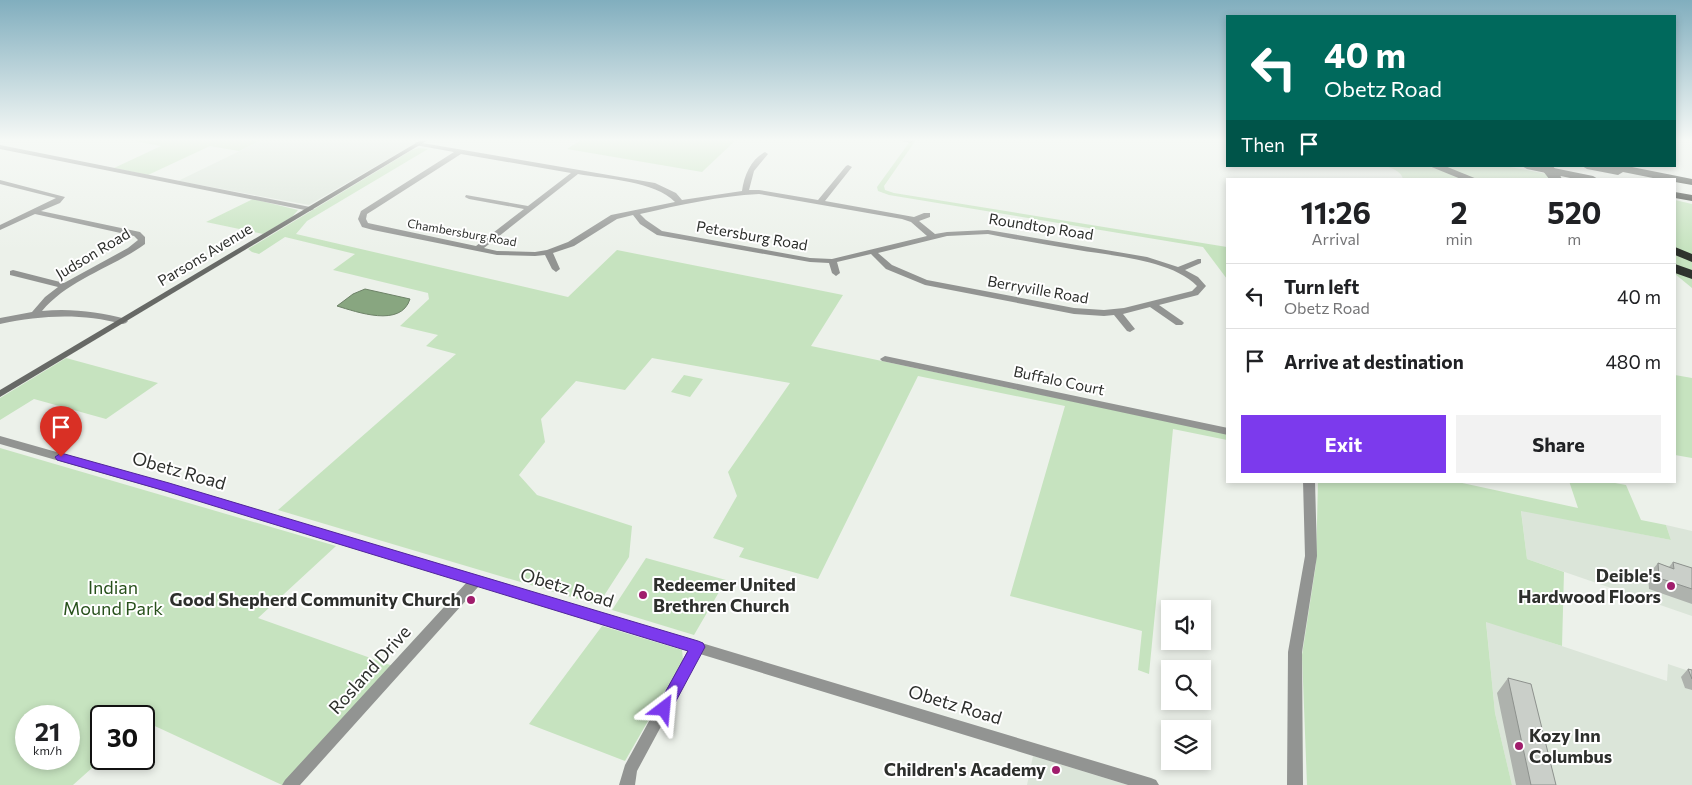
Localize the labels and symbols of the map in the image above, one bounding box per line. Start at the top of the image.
street label: Roundtop Road [987,209,1095,243]
street label: Chambersburg Road [406,216,518,249]
street label: Petersburg Road [695,216,809,254]
street label: Parsons Avenue [154,219,255,289]
street label: Judson Road [52,224,133,282]
street label: Berryville Road [986,271,1090,307]
street label: Buffalo Court [1012,362,1106,398]
pin [40,406,82,457]
street label: Obetz Road [130,446,229,494]
street label: Obetz Road [518,562,617,612]
place label: Deible's Hardwood Floors [1518,564,1661,607]
place label: Redeemer United Brethren Church [653,573,796,616]
park label: Indian Mound Park [63,576,163,619]
marker: Deible's Hardwood Floors [1665,580,1677,592]
place label: Good Shepherd Community Church [170,588,461,610]
marker: Redeemer United Brethren Church [637,589,649,601]
marker: Good Shepherd Community Church [465,594,477,606]
street label: Rosland Drive [324,620,415,718]
street label: Obetz Road [906,679,1005,729]
position arrow [637,682,689,734]
speed limit sign: 30 [90,705,155,770]
place label: Kozy Inn Columbus [1529,724,1612,767]
marker: Kozy Inn Columbus [1513,740,1525,752]
place label: Children's Academy [884,758,1046,780]
marker: Children's Academy [1050,764,1062,776]

